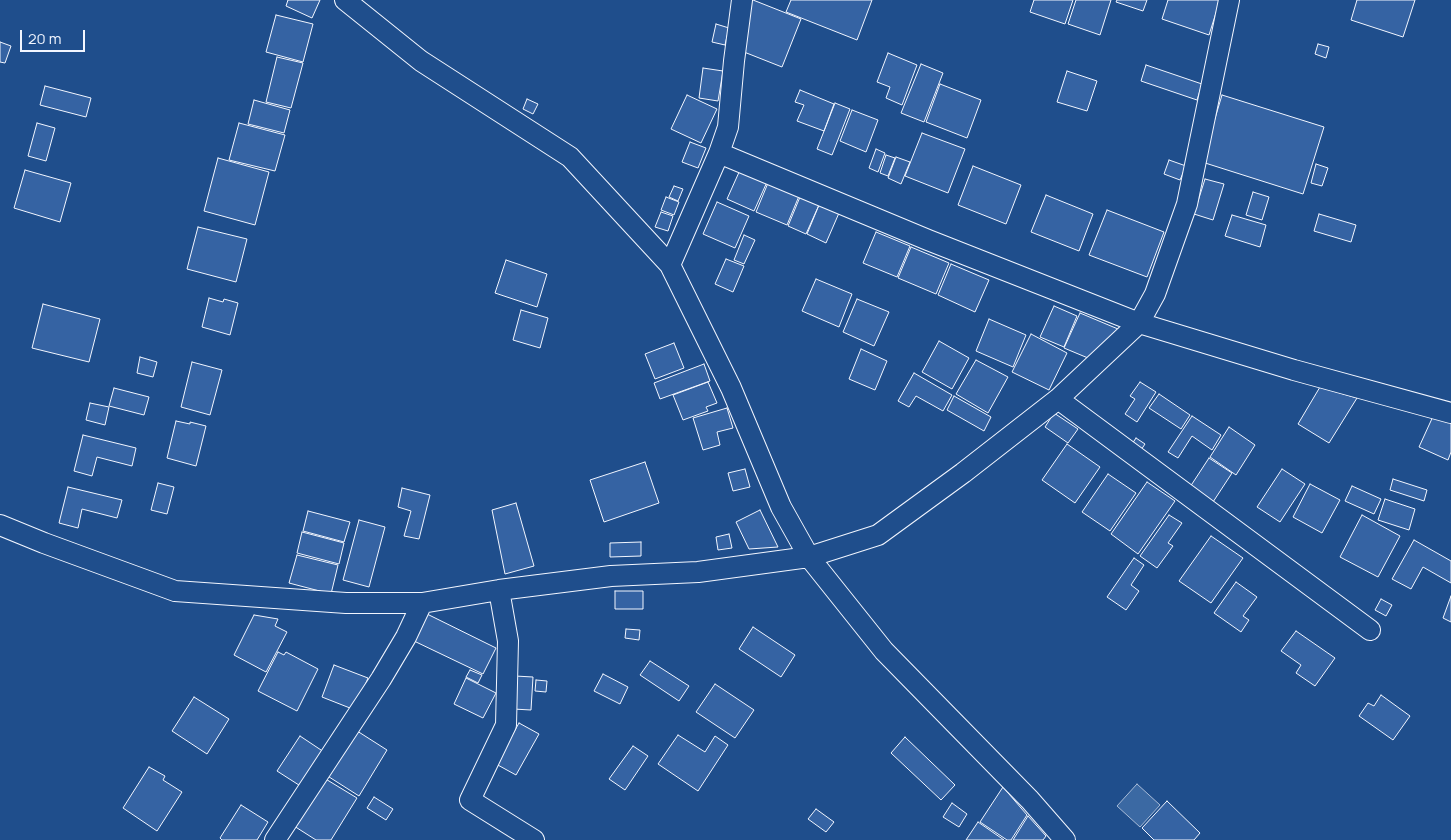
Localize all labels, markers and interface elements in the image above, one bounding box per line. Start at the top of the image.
scale bar [22,20,88,52]
text: 20 m [28,28,61,49]

